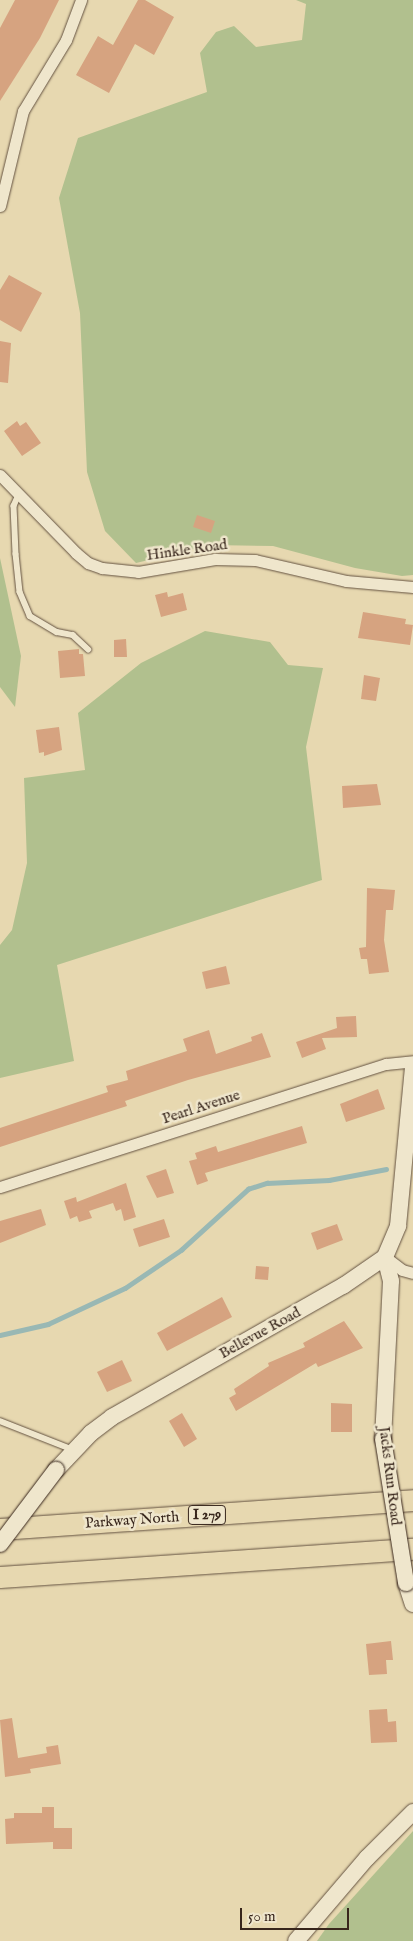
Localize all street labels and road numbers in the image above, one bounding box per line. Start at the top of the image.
street label: Hinkle Road [146,535,228,565]
street label: Pearl Avenue [160,1086,242,1128]
street label: Bellevue Road [216,1303,304,1363]
street label: Jacks Run Road [375,1426,405,1526]
road number: I 279 [187,1504,227,1526]
street label: Parkway North [84,1508,180,1532]

